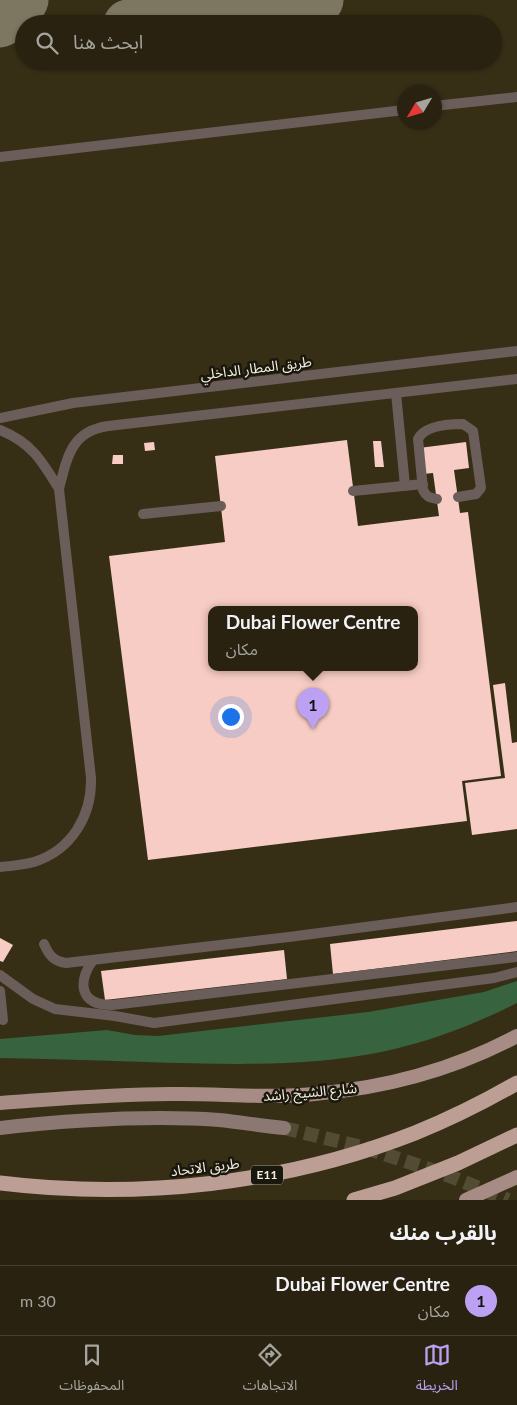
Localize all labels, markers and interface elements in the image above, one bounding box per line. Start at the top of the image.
search box [15,15,502,70]
icon: search [33,29,61,57]
text: ابحث هنا [73,30,143,53]
north arrow [397,85,442,130]
street label: طريق المطار الداخلي [199,352,313,386]
popup [208,606,418,671]
text: Dubai Flower Centre [226,610,400,633]
text: مكان [226,639,258,658]
pin: 1 [297,688,329,729]
your location [218,704,244,730]
street label: شارع الشيخ راشد [262,1079,358,1107]
street label: طريق الاتحاد [170,1154,240,1181]
road number: E11 [251,1166,283,1184]
text: بالقرب منك [390,1219,497,1244]
text: Dubai Flower Centre [275,1272,450,1295]
text: 30 m [20,1291,56,1310]
text: 1 [476,1291,486,1310]
text: مكان [418,1301,450,1320]
tab: المحفوظات [59,1341,124,1400]
tab: الاتجاهات [243,1341,297,1400]
tab: الخريطة [416,1341,458,1400]

